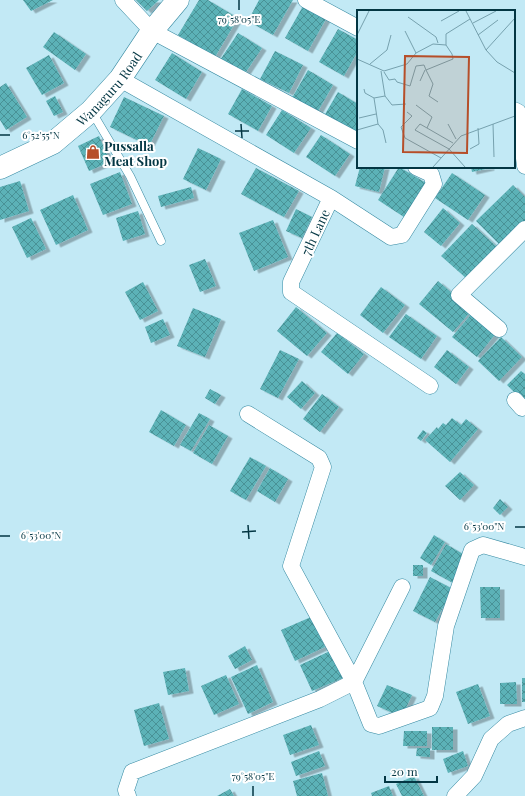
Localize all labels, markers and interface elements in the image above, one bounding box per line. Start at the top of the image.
inset map [357,10,515,168]
text: 79°58'05"E [218,12,260,26]
street label: Wanaguru Road [71,47,145,129]
text: 6°52'55"N [22,128,60,142]
place label: Pussalla Meat Shop [104,137,167,169]
shop icon: Pussalla Meat Shop [85,144,101,160]
street label: 7th Lane [297,206,333,258]
text: 6°53'00"N [464,519,504,533]
text: 6°53'00"N [21,528,61,542]
scale bar [385,758,437,784]
text: 20 m [391,763,418,779]
text: 79°58'05"E [232,769,274,783]

